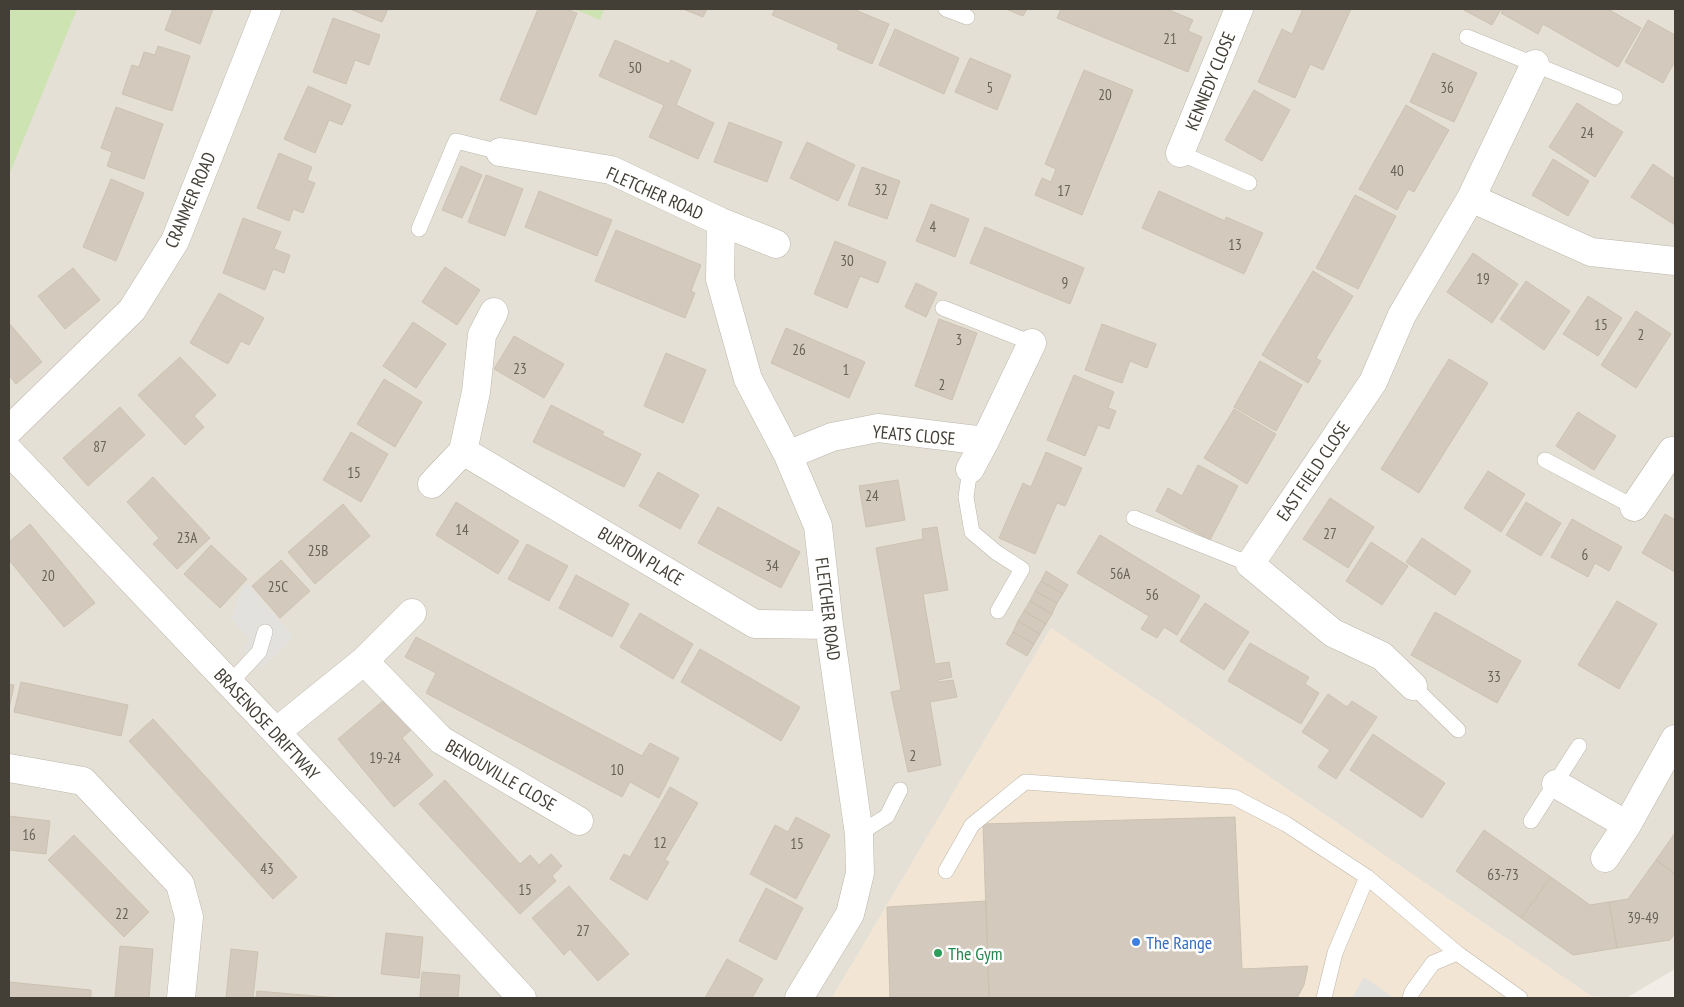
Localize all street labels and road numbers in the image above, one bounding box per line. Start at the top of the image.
street label: KENNEDY CLOSE [1180,28,1240,134]
street label: CRANMER ROAD [160,149,220,251]
street label: FLETCHER ROAD [603,161,707,225]
street label: EAST FIELD CLOSE [1271,417,1355,525]
street label: YEATS CLOSE [872,420,956,450]
street label: BURTON PLACE [594,521,688,591]
street label: FLETCHER ROAD [810,556,846,662]
street label: BRASENOSE DRIFTWAY [209,663,325,785]
street label: BENOUVILLE CLOSE [441,734,561,816]

